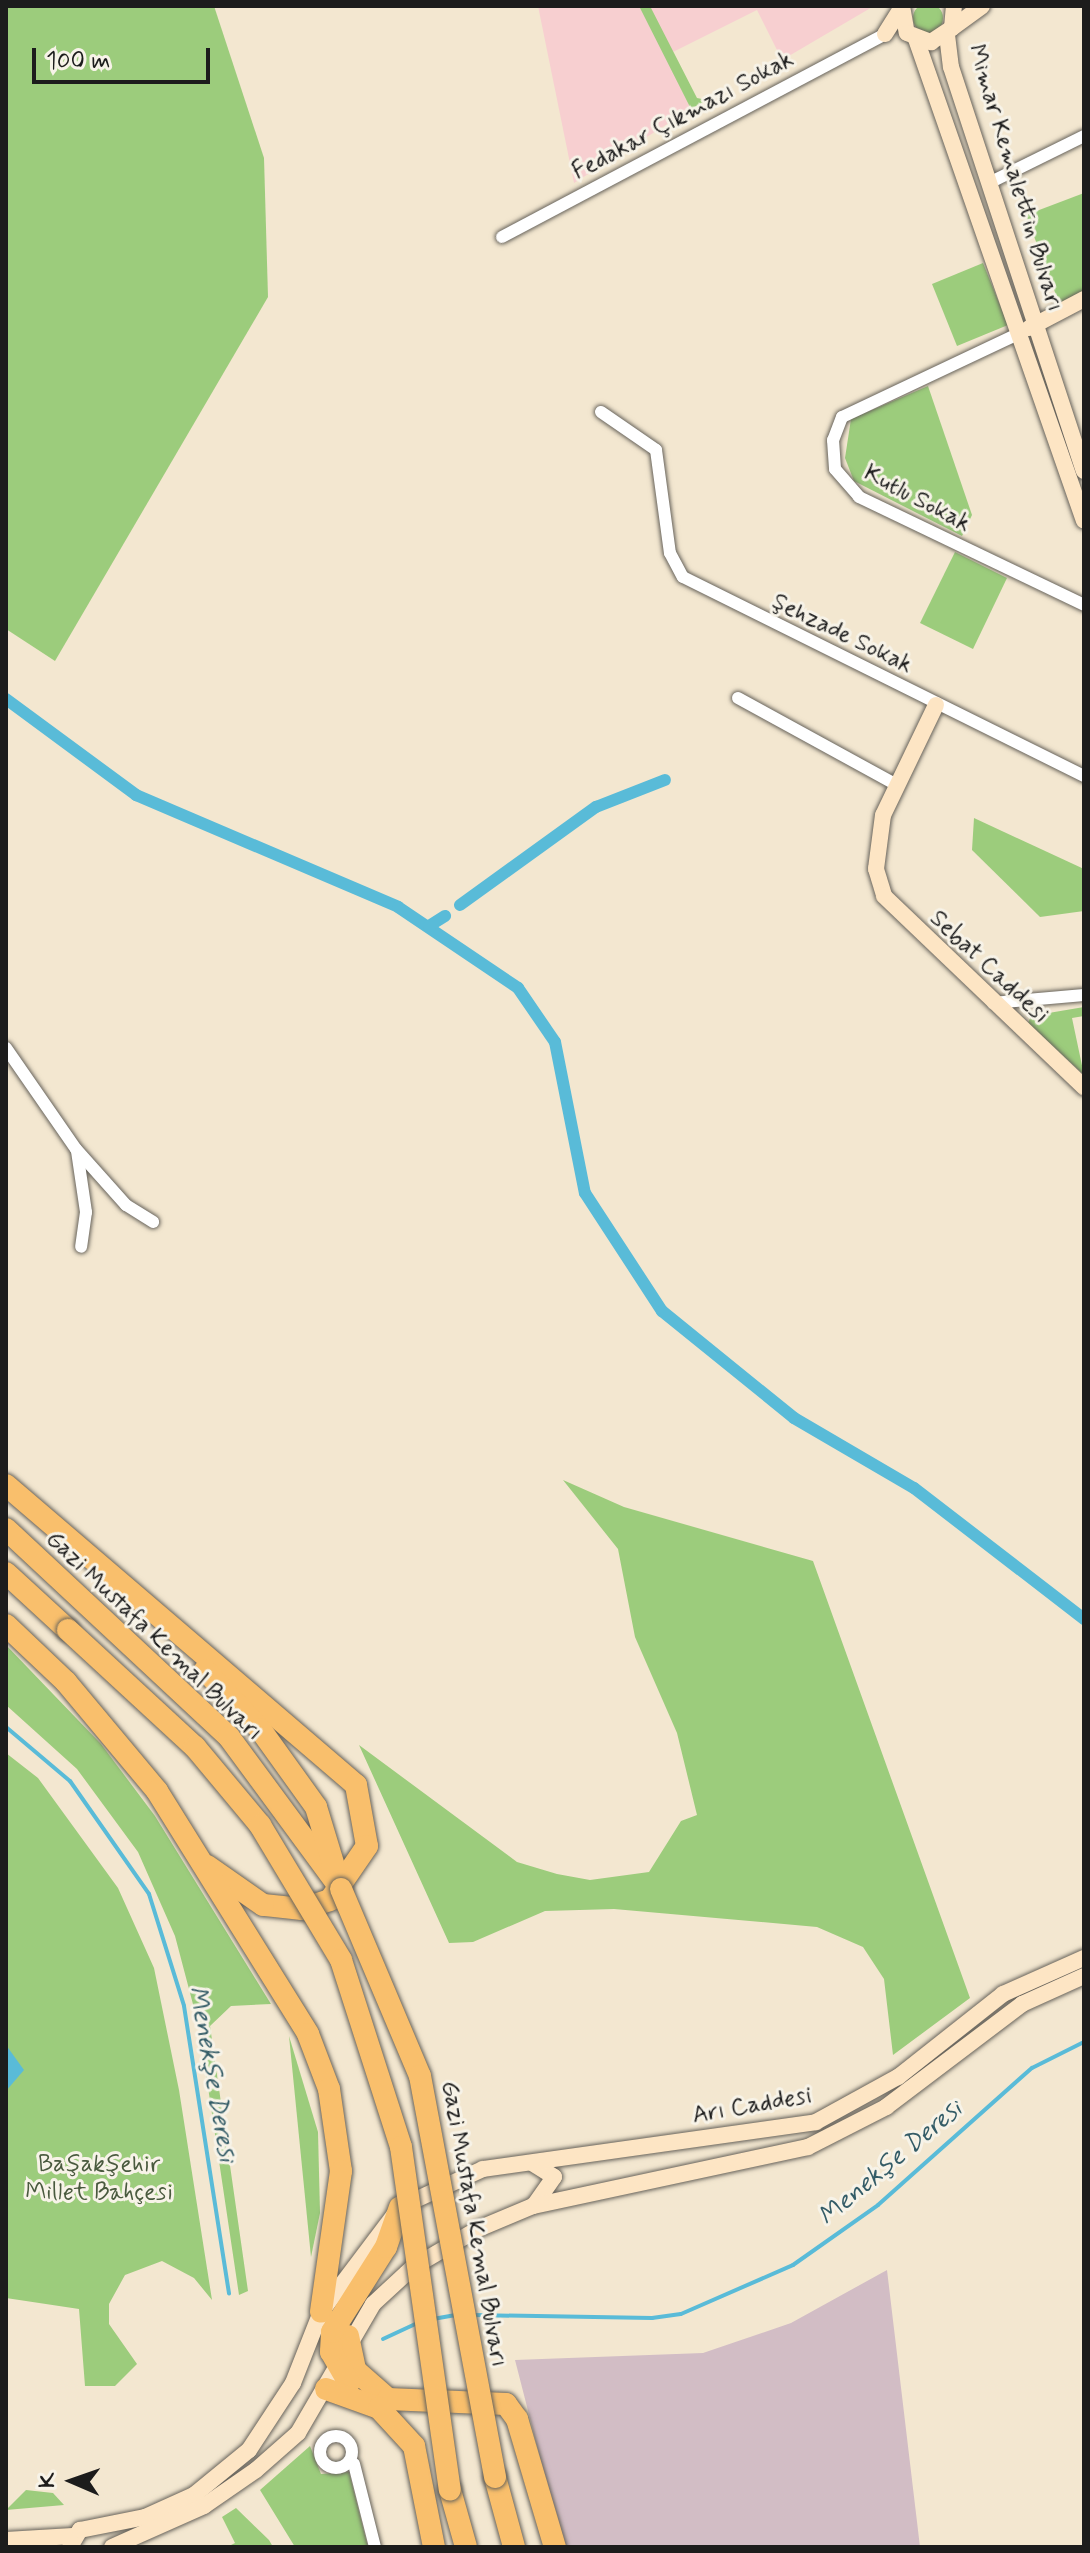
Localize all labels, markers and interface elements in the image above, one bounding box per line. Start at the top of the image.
scale bar [36,32,214,82]
street label: Mimar Kemalettin Bulvarı [961,42,1069,314]
street label: Fedakar Çıkmazı Sokak [567,45,799,187]
text: 100 m [46,46,110,77]
street label: Kutlu Sokak [859,459,975,539]
street label: Şehzade Sokak [767,588,917,680]
street label: Sebat Caddesi [925,906,1053,1028]
street label: Gazi Mustafa Kemal Bulvarı [41,1526,267,1746]
water label: Menekşe Deresi [180,1983,242,2165]
street label: Gazi Mustafa Kemal Bulvarı [435,2081,513,2367]
street label: Arı Caddesi [690,2081,814,2131]
water label: Menekşe Deresi [812,2094,970,2234]
park label: Başakşehir Millet Bahçesi [25,2151,173,2207]
north arrow [32,2441,112,2521]
text: K [34,2472,62,2488]

